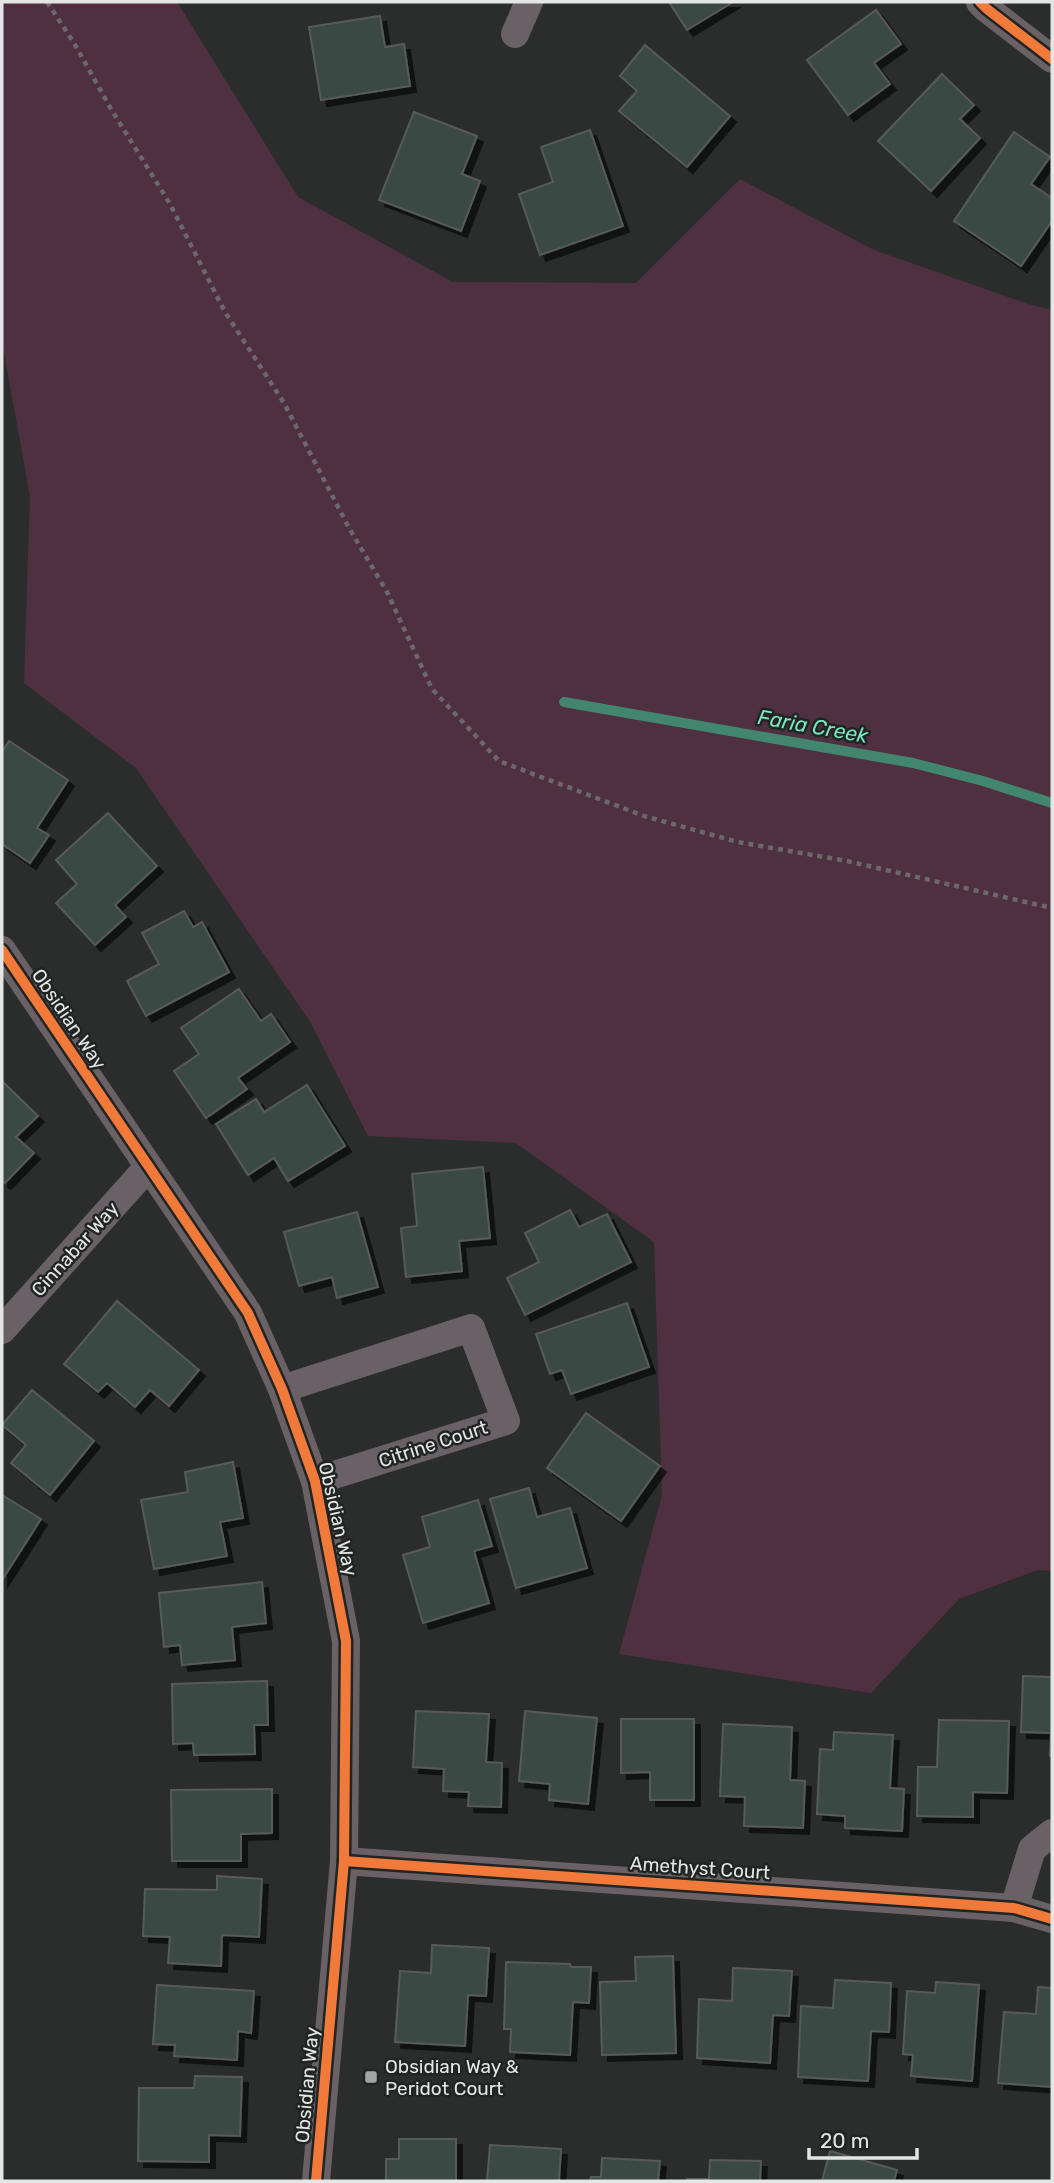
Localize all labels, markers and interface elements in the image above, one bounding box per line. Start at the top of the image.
water label: Faria Creek [756,704,871,748]
street label: Obsidian Way [27,964,111,1074]
street label: Cinnabar Way [27,1197,123,1301]
street label: Citrine Court [376,1415,491,1472]
street label: Obsidian Way [314,1460,362,1578]
street label: Amethyst Court [629,1852,771,1884]
street label: Obsidian Way [290,2026,324,2144]
place label: Obsidian Way & Peridot Court [385,2055,519,2100]
marker: Obsidian Way & Peridot Court [363,2069,379,2085]
scale bar [809,2116,918,2160]
text: 20 m [820,2128,869,2153]

